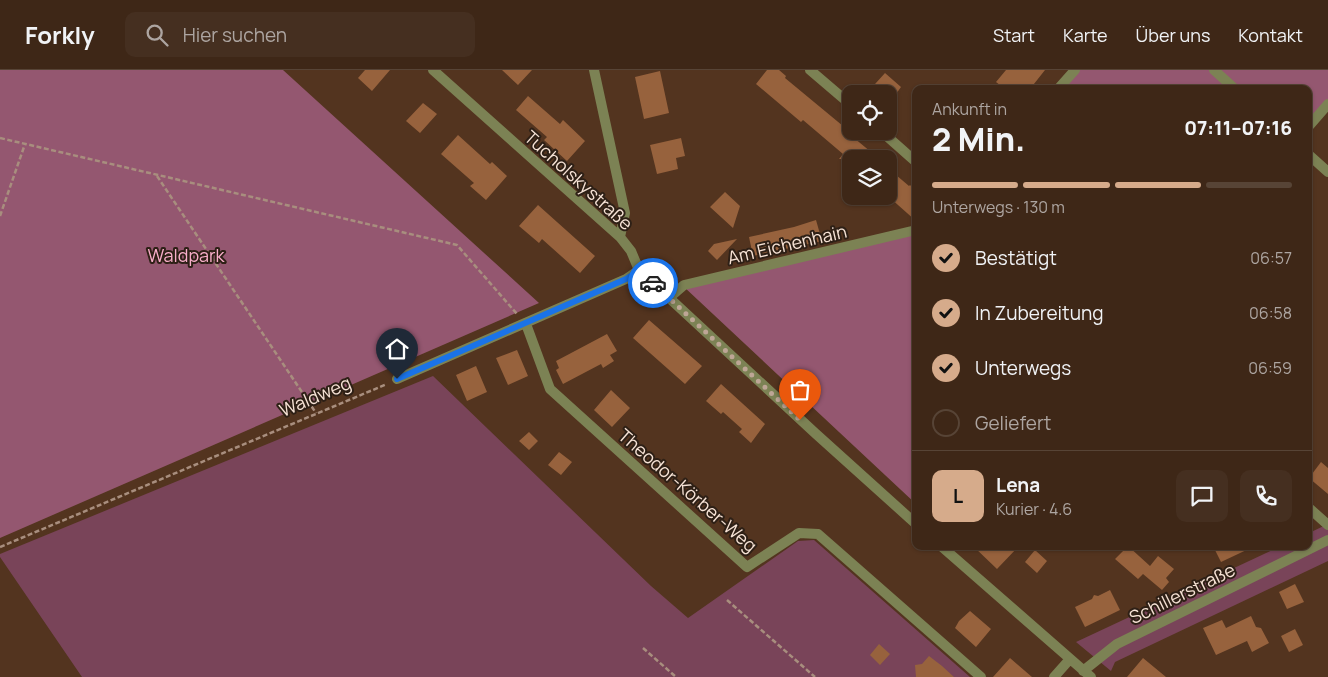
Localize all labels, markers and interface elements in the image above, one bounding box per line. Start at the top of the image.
search box [125,12,475,57]
text: Forkly [25,18,95,51]
icon: search [143,21,171,49]
text: Hier suchen [183,22,287,48]
text: Start [993,23,1035,47]
text: Karte [1063,23,1108,47]
text: Über uns [1136,23,1210,47]
text: Kontakt [1238,23,1303,47]
map controls [842,85,897,205]
button: locate [842,85,897,140]
text: Ankunft in [932,98,1007,120]
text: 07:11–07:16 [1184,115,1292,141]
text: 2 Min. [932,117,1025,161]
street label: Tucholskystraße [520,125,638,235]
button: layers [842,150,897,205]
text: Unterwegs · 130 m [932,196,1065,218]
street label: Am Eichenhain [725,219,849,269]
park label: Waldpark [148,243,226,267]
icon: check [932,244,960,272]
text: Bestätigt [975,245,1057,271]
text: 06:57 [1250,247,1292,269]
courier [628,258,678,308]
icon: car [639,269,667,297]
icon: check [932,299,960,327]
text: In Zubereitung [975,300,1103,326]
text: 06:58 [1249,302,1292,324]
pin [376,328,418,379]
icon: home [383,335,411,363]
icon: check [932,354,960,382]
text: Unterwegs [975,355,1071,381]
text: 06:59 [1248,357,1292,379]
pin [779,369,821,420]
street label: Waldweg [276,370,354,422]
icon: bag [786,376,814,404]
text: Geliefert [975,410,1051,436]
street label: Theodor-Körber-Weg [614,423,762,557]
button: chat [1176,470,1228,522]
button: phone [1240,470,1292,522]
text: Lena [996,472,1040,498]
text: L [953,483,963,509]
text: Kurier · 4.6 [996,498,1072,520]
street label: Schillerstraße [1125,557,1239,629]

